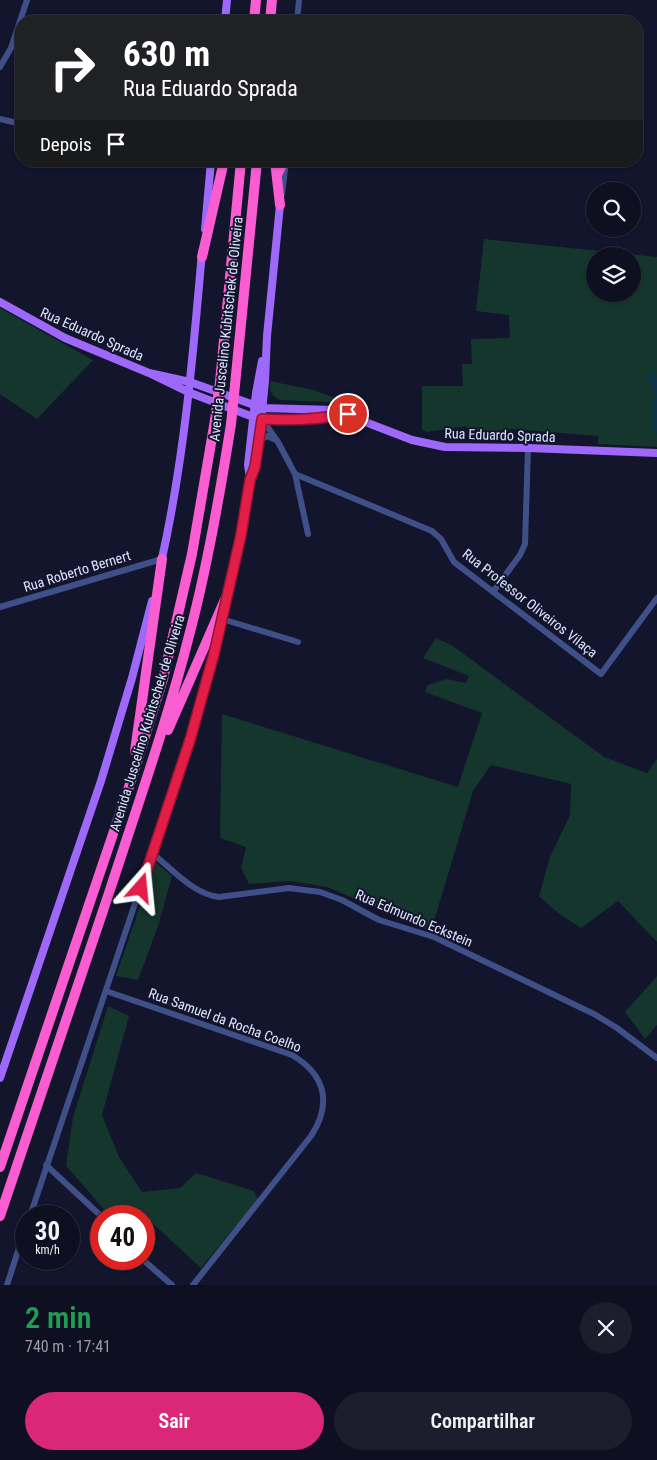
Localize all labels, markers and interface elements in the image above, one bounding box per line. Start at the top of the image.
text: 630 m [123,34,210,75]
icon: right [40,35,105,100]
text: Rua Eduardo Sprada [123,76,298,101]
icon: arrive [102,130,130,158]
text: Depois [40,133,92,156]
map controls [586,182,641,302]
button: search [586,182,641,237]
street label: Avenida Juscelino Kubitschek de Oliveira [206,216,246,442]
button: layers [586,247,641,302]
street label: Rua Eduardo Sprada [38,304,146,364]
pin [327,393,369,435]
icon: arrive [334,400,362,428]
street label: Rua Eduardo Sprada [444,425,556,445]
street label: Rua Professor Oliveiros Vilaça [459,545,601,661]
street label: Rua Roberto Bernert [21,547,133,595]
street label: Avenida Juscelino Kubitschek de Oliveira [106,613,188,833]
position arrow [114,861,166,913]
street label: Rua Edmundo Eckstein [353,886,475,950]
street label: Rua Samuel da Rocha Coelho [146,985,304,1055]
speed limit sign: 40 [90,1205,155,1270]
text: 30 [35,1217,60,1246]
text: km/h [35,1243,60,1257]
text: 2 min [25,1300,91,1335]
button: close [580,1302,632,1354]
text: 740 m · 17:41 [25,1337,111,1356]
button: Sair [25,1392,324,1450]
button: Compartilhar [334,1392,632,1450]

